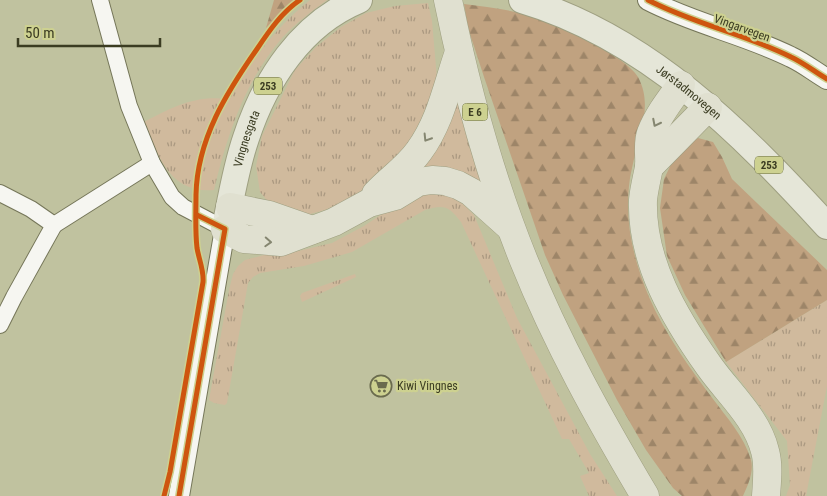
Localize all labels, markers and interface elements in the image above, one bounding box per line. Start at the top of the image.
street label: Vingarvegen [712,11,772,45]
scale bar [18,15,160,47]
text: 50 m [25,24,55,42]
street label: Jørstadmovegen [654,62,724,123]
road number: 253 [254,78,282,94]
road number: E 6 [462,104,488,120]
street label: Vingnesgata [231,108,263,169]
one-way arrow [652,118,662,127]
one-way arrow [424,133,434,142]
road number: 253 [755,156,783,174]
one-way arrow [264,236,272,247]
supermarket icon: Kiwi Vingnes [369,374,393,398]
place label: Kiwi Vingnes [397,379,458,393]

